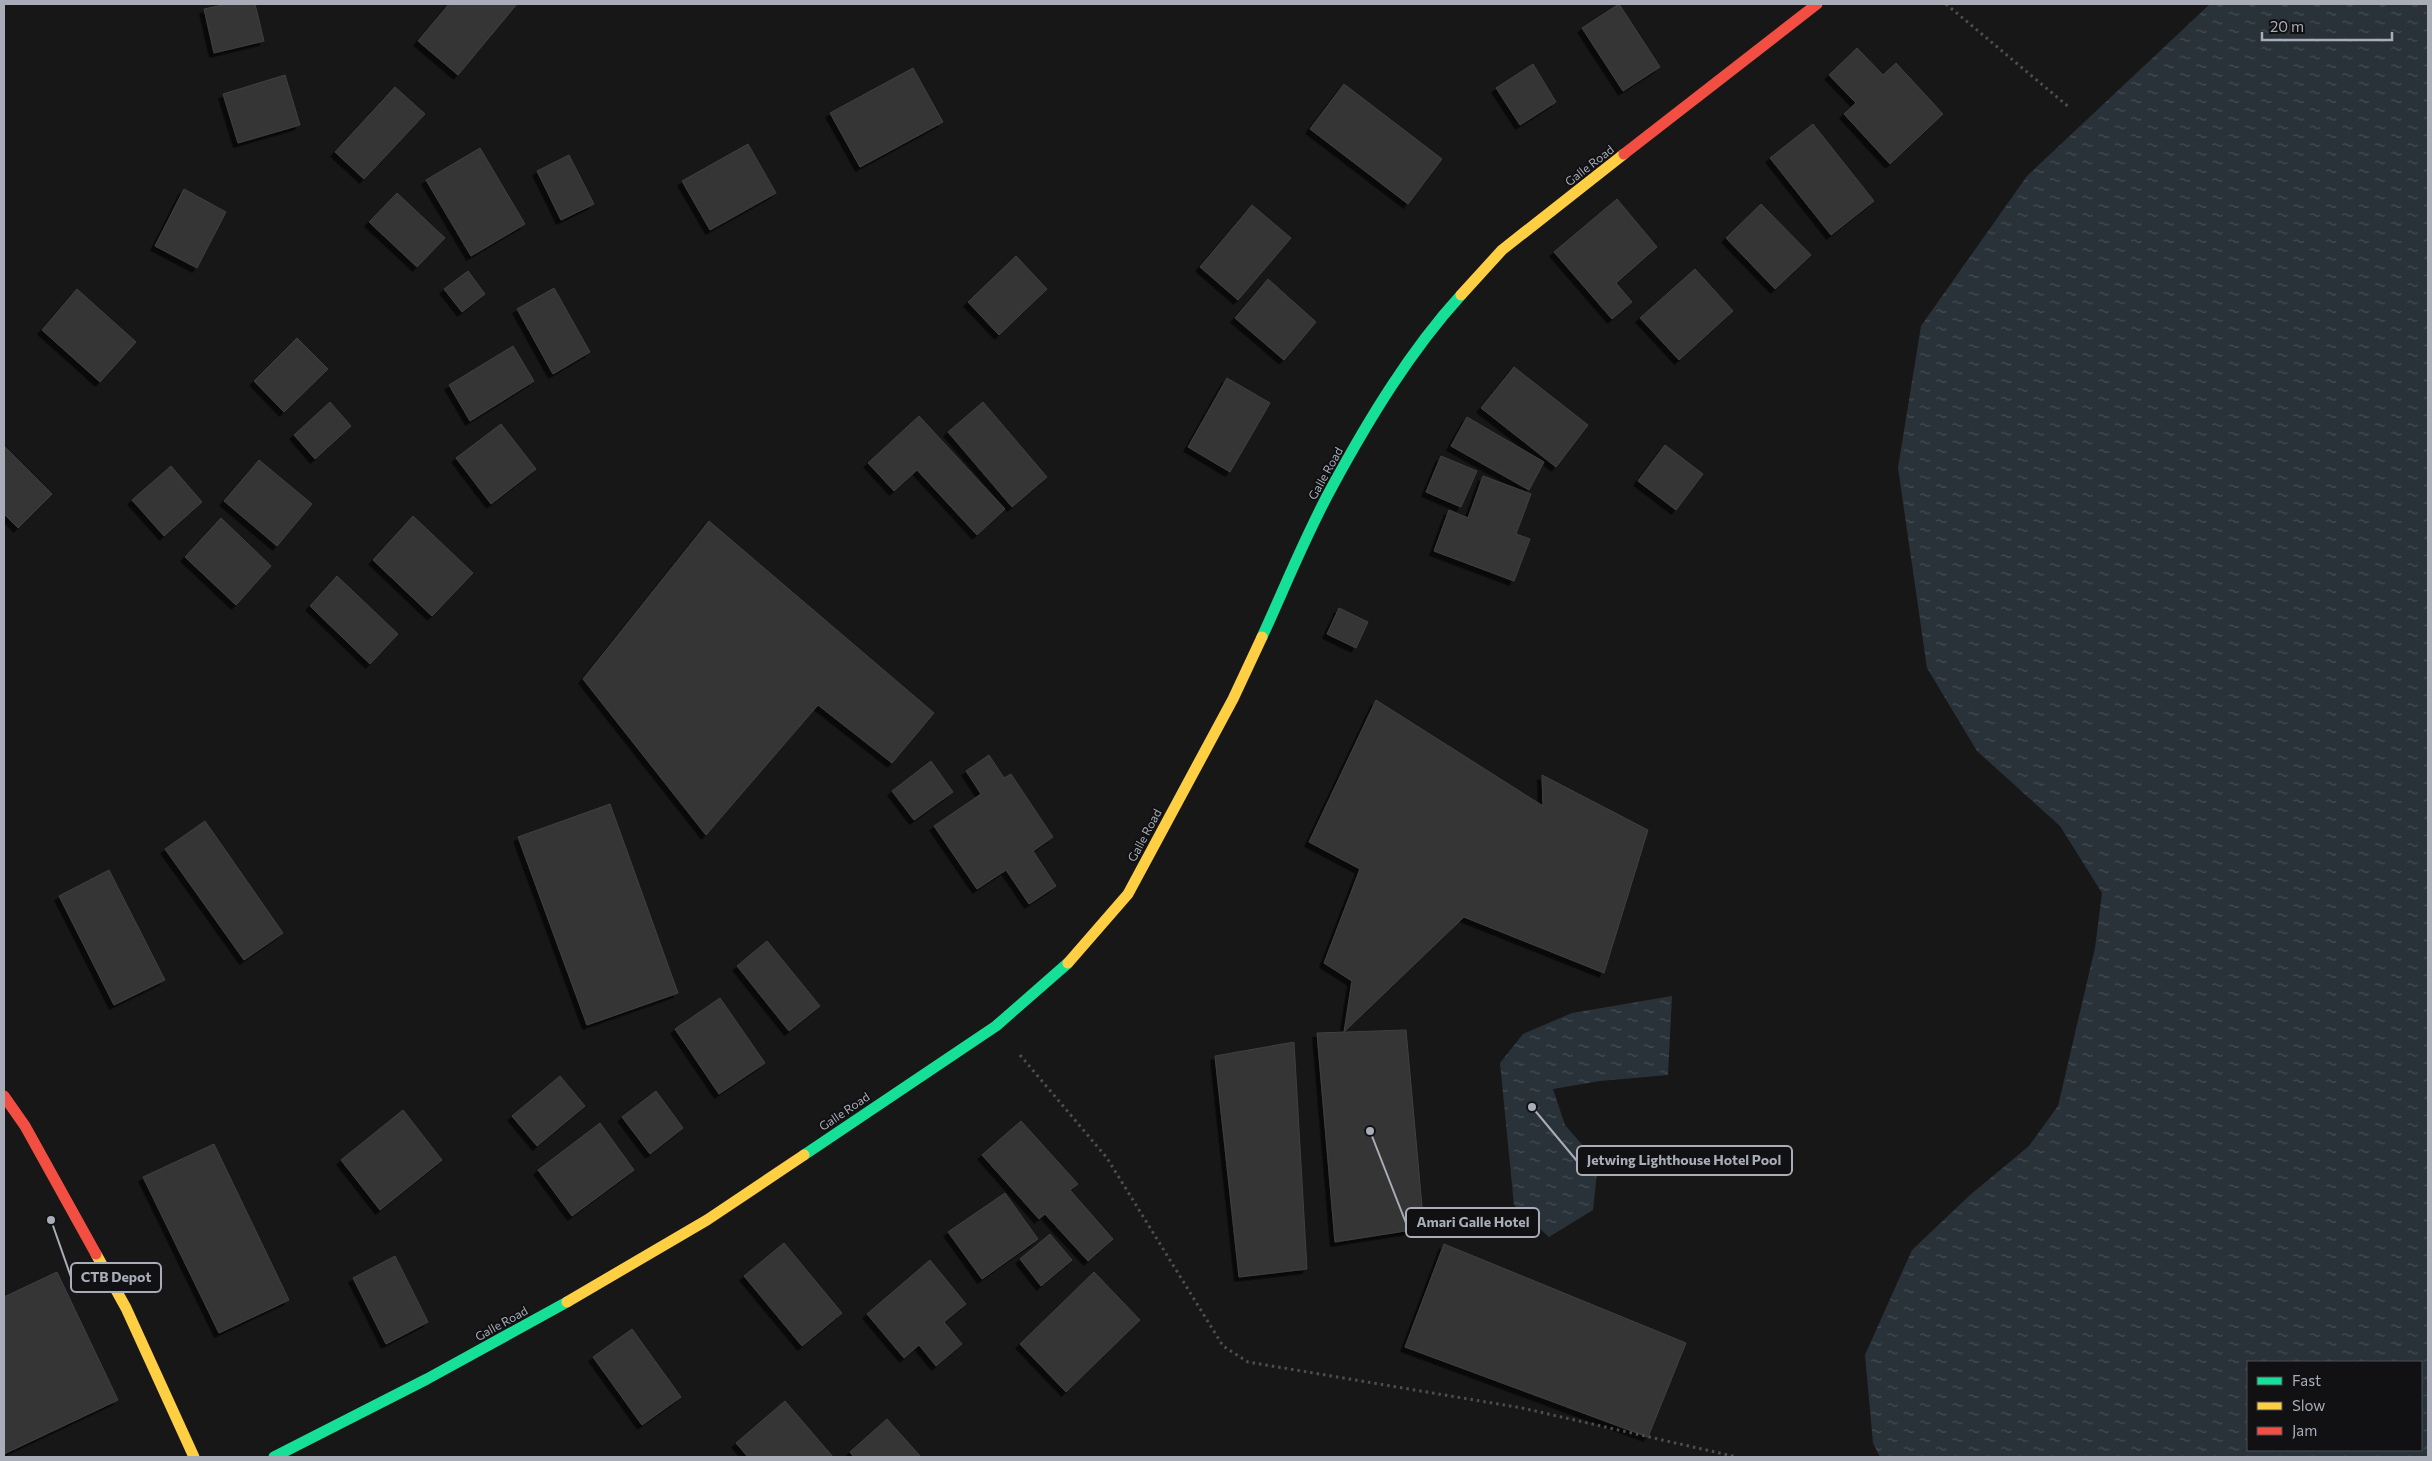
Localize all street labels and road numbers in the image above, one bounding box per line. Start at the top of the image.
street label: Galle Road [1562,142,1616,188]
street label: Galle Road [1305,444,1345,502]
street label: Galle Road [1124,806,1164,864]
street label: Galle Road [816,1089,872,1133]
street label: Galle Road [472,1303,530,1343]

